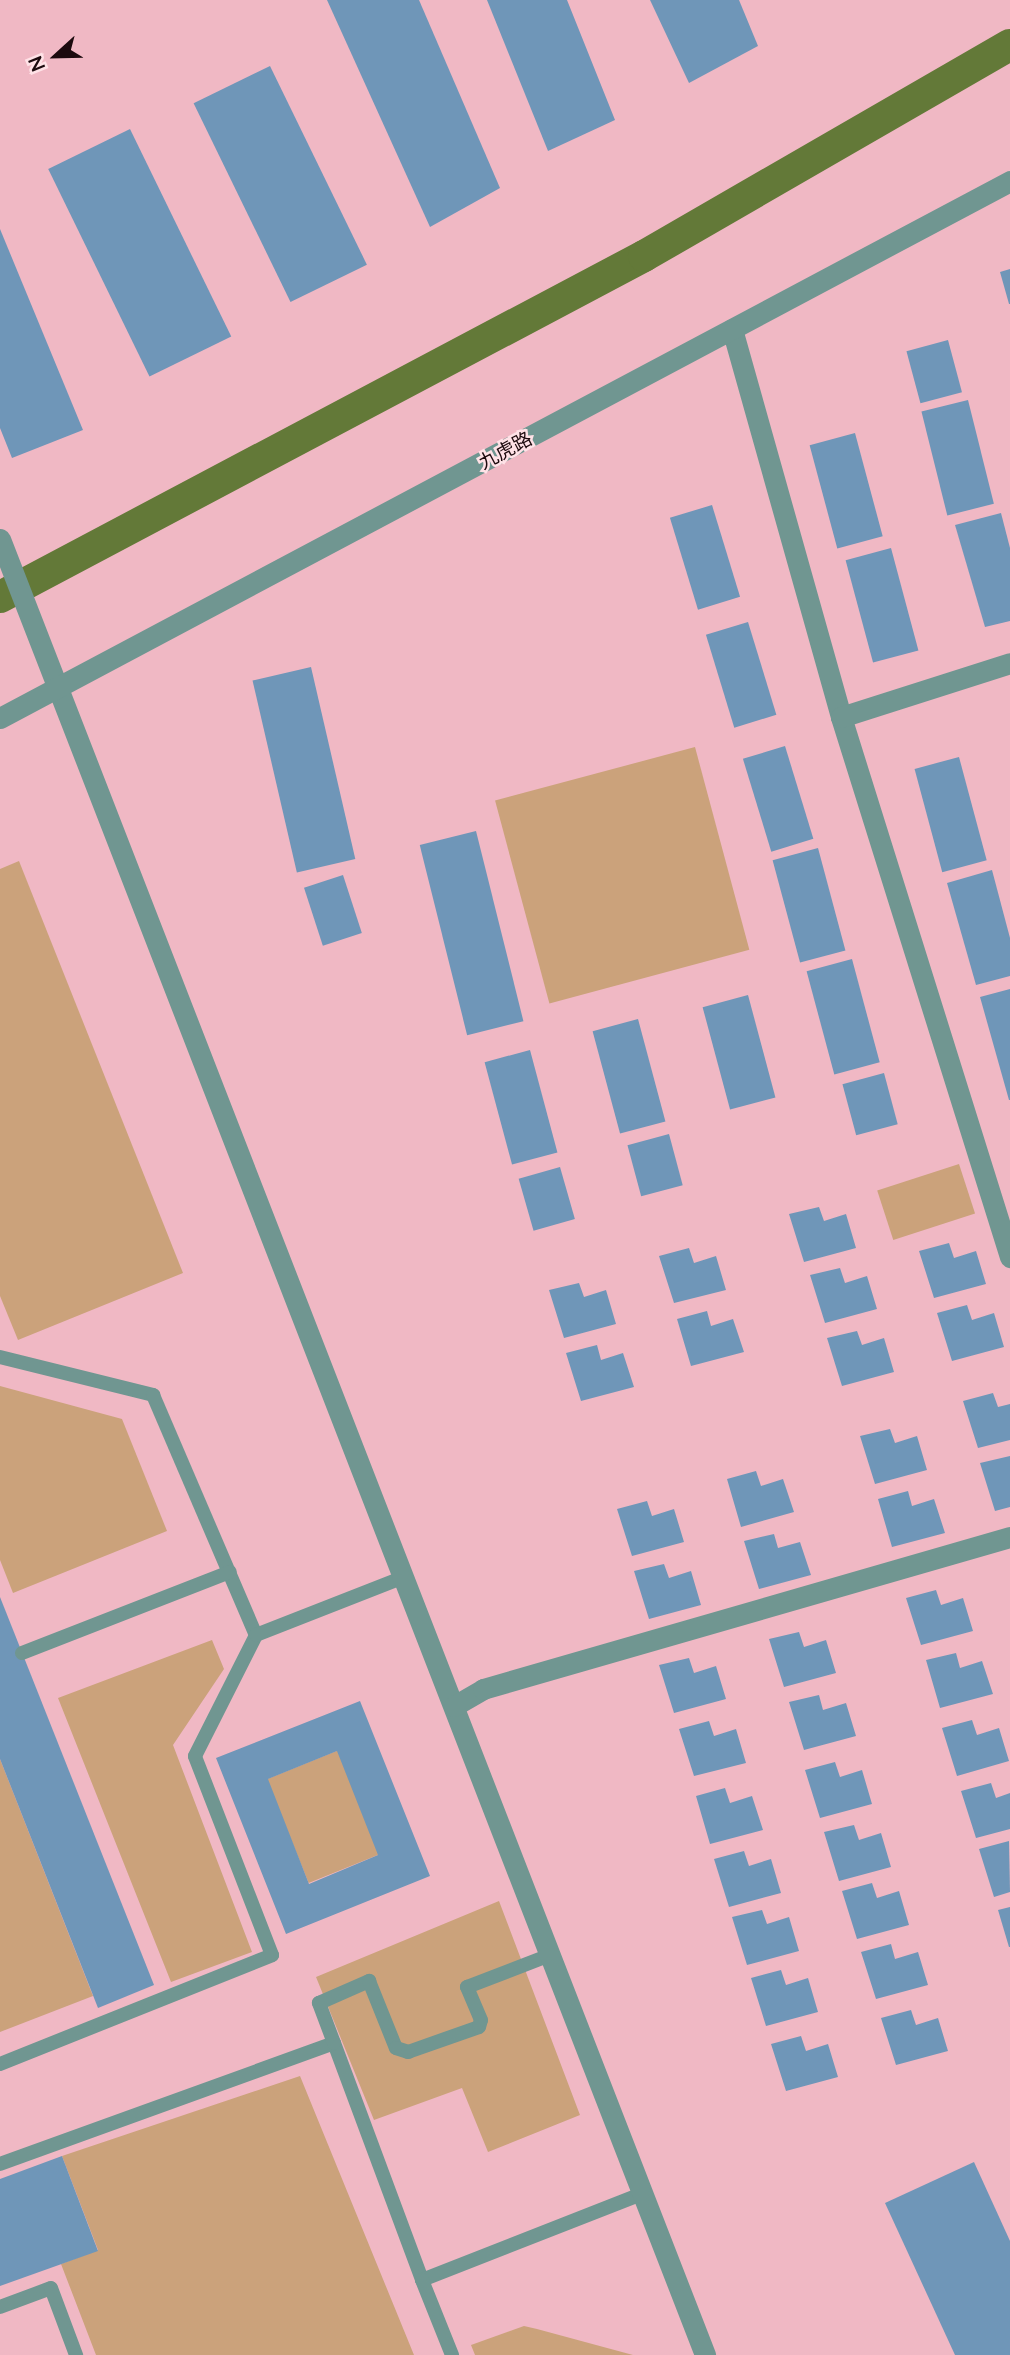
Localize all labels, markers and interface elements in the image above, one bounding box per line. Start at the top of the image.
north arrow [21,21,91,91]
text: N [23,53,49,75]
street label: 九虎路 [474,427,536,473]

